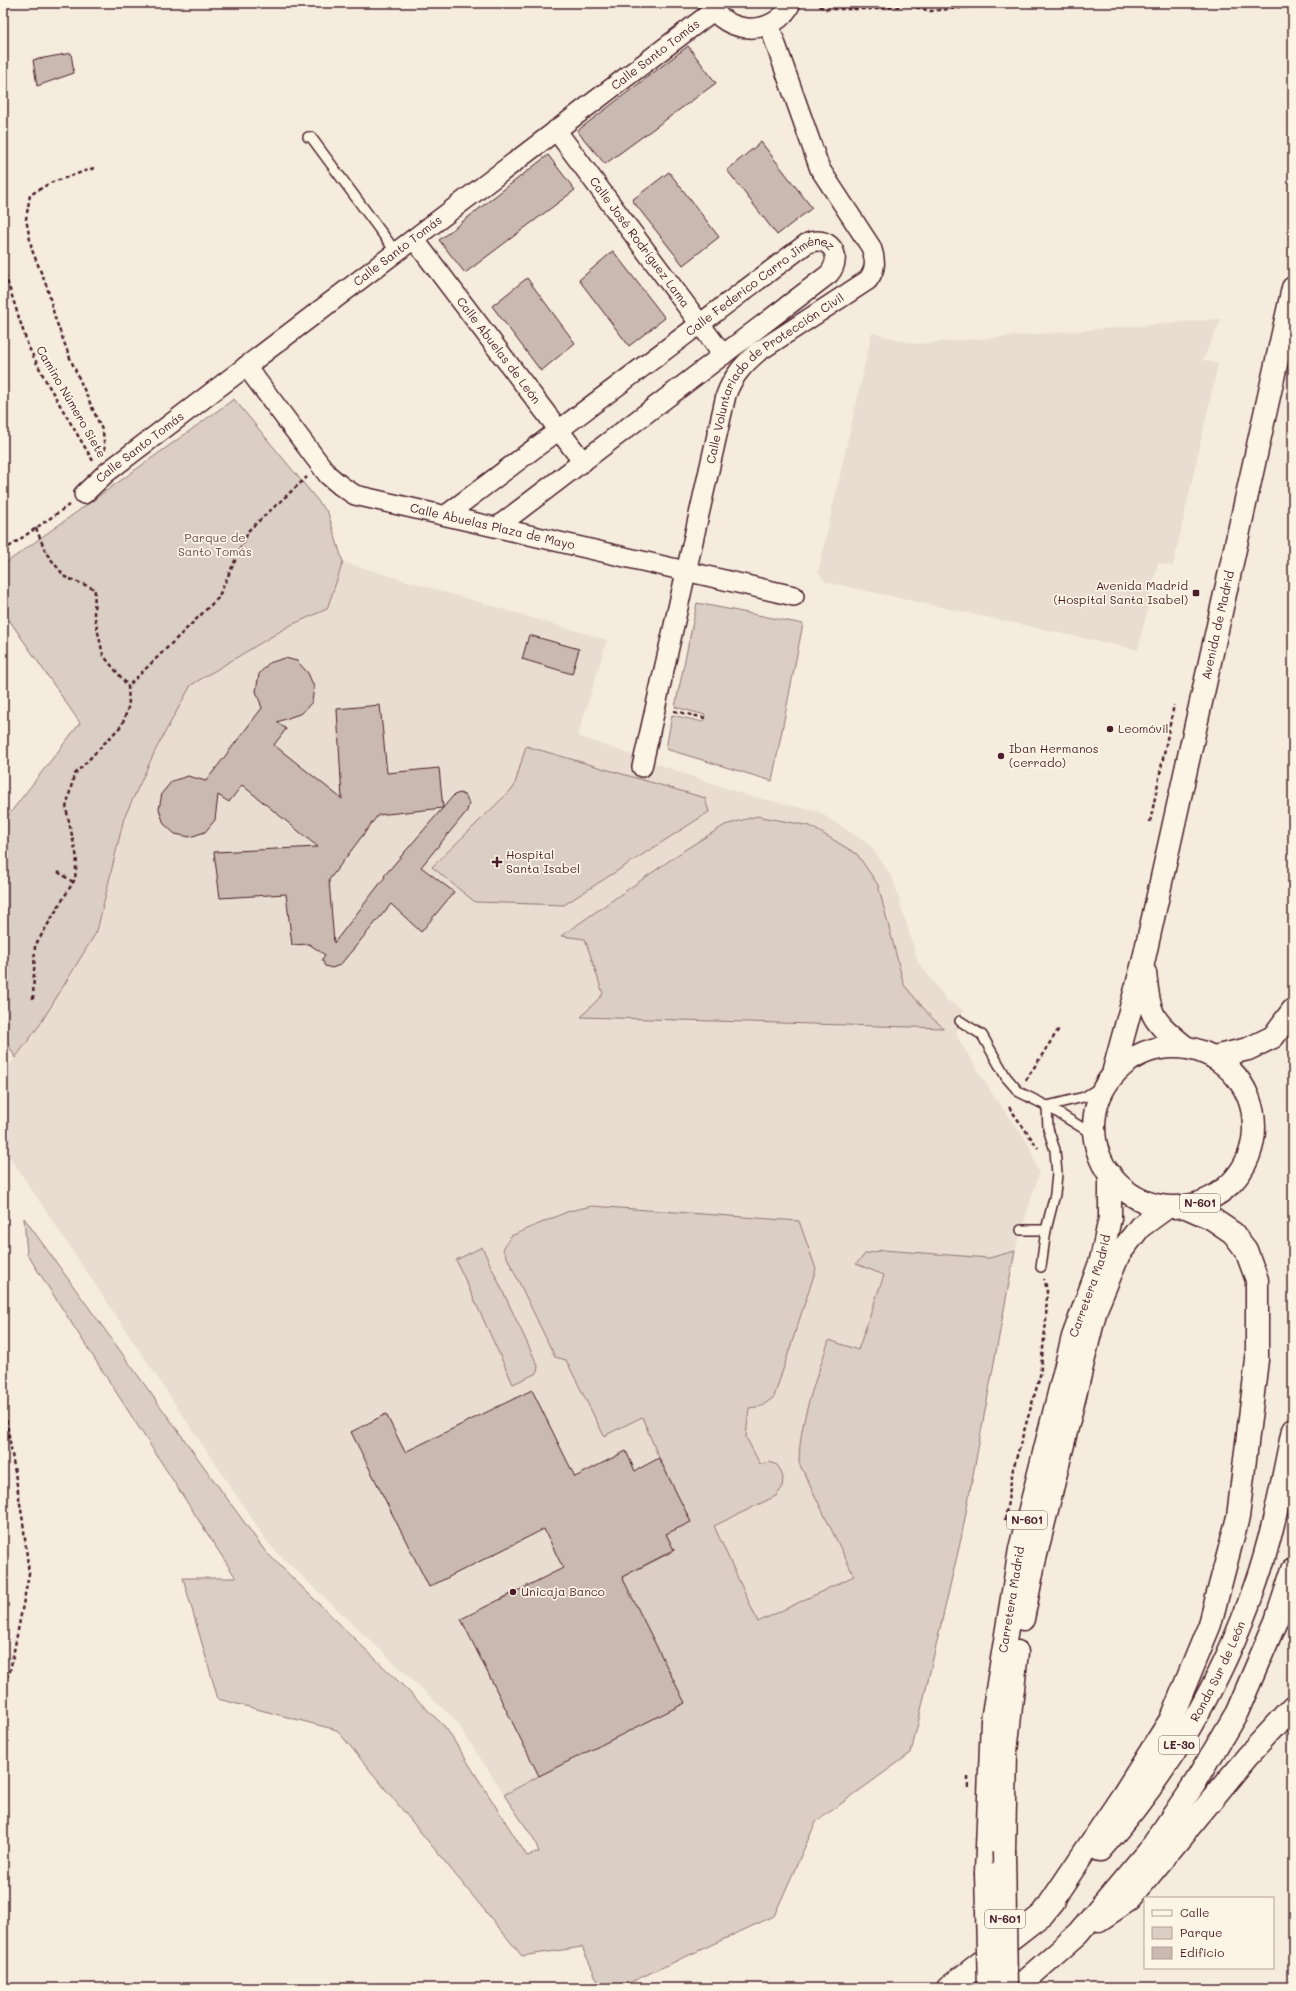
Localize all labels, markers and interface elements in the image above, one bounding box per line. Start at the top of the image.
street label: Calle Santo Tomás [607,15,703,93]
street label: Calle José Rodríguez Lama [586,173,694,310]
street label: Calle Santo Tomás [350,211,445,289]
street label: Calle Federico Carro Jiménez [682,232,839,339]
street label: Calle Voluntariado de Protección Civil [702,289,847,465]
street label: Calle Abuelas de León [454,293,545,407]
street label: Camino Número Siete [33,343,111,460]
street label: Calle Santo Tomás [92,407,187,486]
street label: Calle Abuelas Plaza de Mayo [409,499,577,552]
park label: Parque de Santo Tomás [178,529,252,559]
street label: Avenida de Madrid [1197,569,1237,681]
place label: Avenida Madrid (Hospital Santa Isabel) [1054,577,1188,607]
marker: Avenida Madrid (Hospital Santa Isabel) [1191,588,1201,598]
place label: Leomóvil [1118,720,1169,736]
marker: Leomóvil [1105,724,1115,734]
place label: Iban Hermanos (cerrado) [1009,740,1099,770]
marker: Iban Hermanos (cerrado) [996,751,1006,761]
place label: Hospital Santa Isabel [506,846,580,876]
marker: Hospital Santa Isabel [491,856,503,868]
road number: N-601 [1180,1194,1220,1212]
street label: Carretera Madrid [1065,1232,1113,1339]
road number: N-601 [1007,1511,1047,1529]
street label: Carretera Madrid [994,1545,1027,1654]
place label: Unicaja Banco [521,1583,605,1599]
marker: Unicaja Banco [508,1587,518,1597]
street label: Ronda Sur de León [1186,1618,1248,1724]
road number: LE-30 [1159,1736,1199,1754]
legend [1144,1897,1274,1969]
text: Calle [1180,1904,1210,1920]
road number: N-601 [985,1910,1025,1928]
text: Parque [1180,1924,1223,1940]
text: Edificio [1180,1944,1224,1960]

